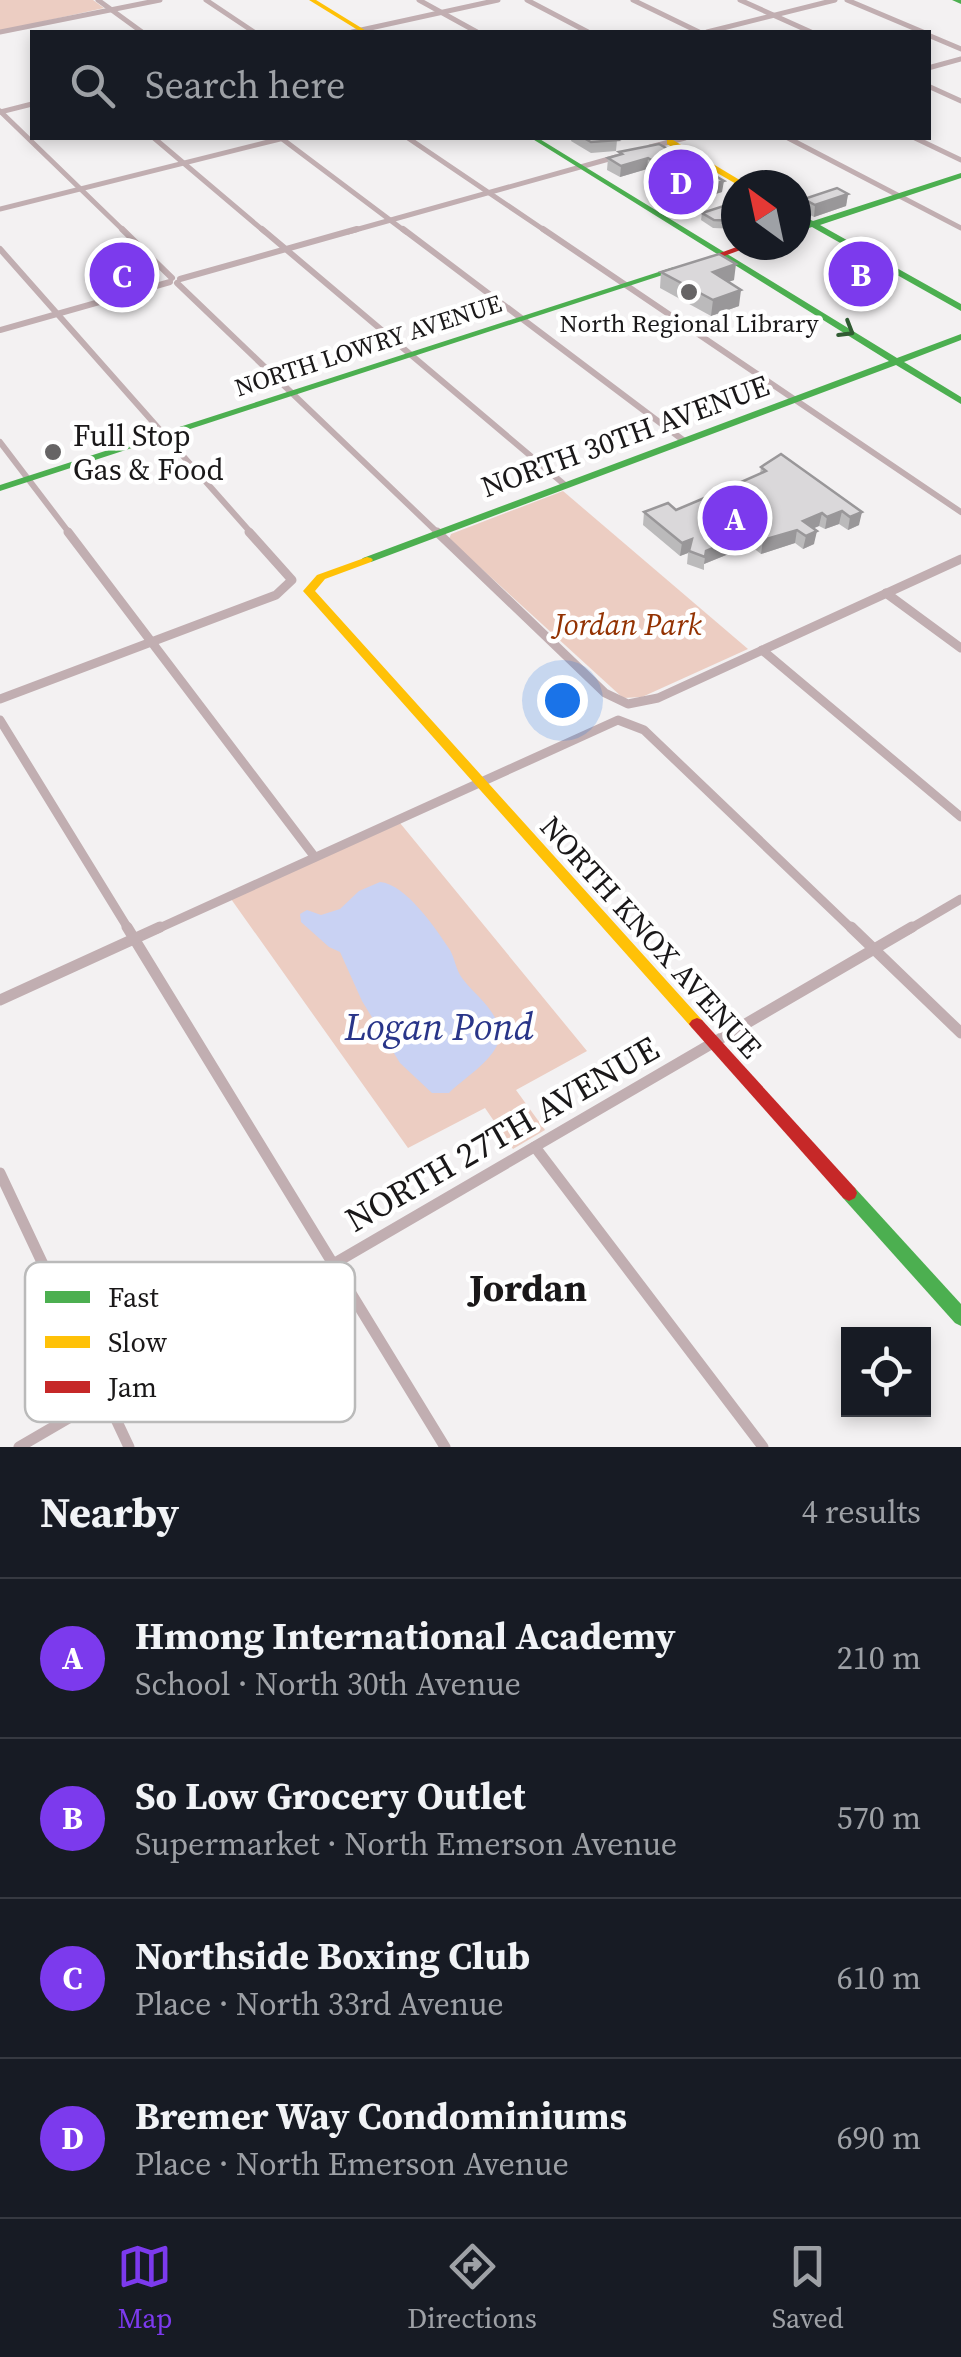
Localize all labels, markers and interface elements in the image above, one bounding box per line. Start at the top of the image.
search box [30,30,931,140]
icon: search [65,58,120,113]
text: Search here [145,59,345,111]
pin: D [648,144,714,220]
north arrow [721,170,811,260]
pin: B [828,236,894,312]
pin: C [90,238,154,312]
marker: North Regional Library [678,281,700,303]
street label: NORTH LOWRY AVENUE [230,286,506,404]
place label: North Regional Library [559,306,819,340]
one-way arrow [836,318,854,337]
street label: NORTH 30TH AVENUE [475,365,775,507]
place label: Full Stop Gas & Food [73,415,223,490]
marker: Full Stop Gas & Food [42,441,64,463]
pin: A [702,480,768,556]
park label: Jordan Park [550,604,703,645]
your location [537,675,588,726]
street label: NORTH KNOX AVENUE [531,807,771,1067]
water label: Logan Pond [343,1001,534,1053]
street label: NORTH 27TH AVENUE [337,1025,667,1243]
legend [25,1262,355,1422]
district label: Jordan [467,1262,587,1314]
text: Fast [108,1278,159,1316]
text: Slow [108,1323,168,1361]
map controls [841,1327,931,1417]
button: locate [841,1327,931,1417]
text: Jam [107,1368,157,1406]
text: Nearby [40,1483,179,1541]
text: 4 results [802,1490,921,1534]
text: Hmong International Academy [135,1610,675,1662]
text: A [62,1636,83,1680]
text: 210 m [837,1636,921,1680]
text: School · North 30th Avenue [135,1662,521,1706]
text: So Low Grocery Outlet [135,1770,526,1822]
text: B [62,1796,83,1840]
text: 570 m [837,1796,921,1840]
text: Supermarket · North Emerson Avenue [135,1822,677,1866]
text: Northside Boxing Club [135,1930,530,1982]
text: C [63,1956,82,2000]
text: 610 m [837,1956,921,2000]
text: Place · North 33rd Avenue [135,1982,504,2026]
text: Bremer Way Condominiums [135,2090,627,2142]
text: D [61,2116,84,2160]
text: 690 m [837,2116,921,2160]
text: Place · North Emerson Avenue [135,2142,569,2186]
tab: Map [117,2239,172,2337]
tab: Directions [407,2239,537,2337]
tab: Saved [772,2239,844,2337]

